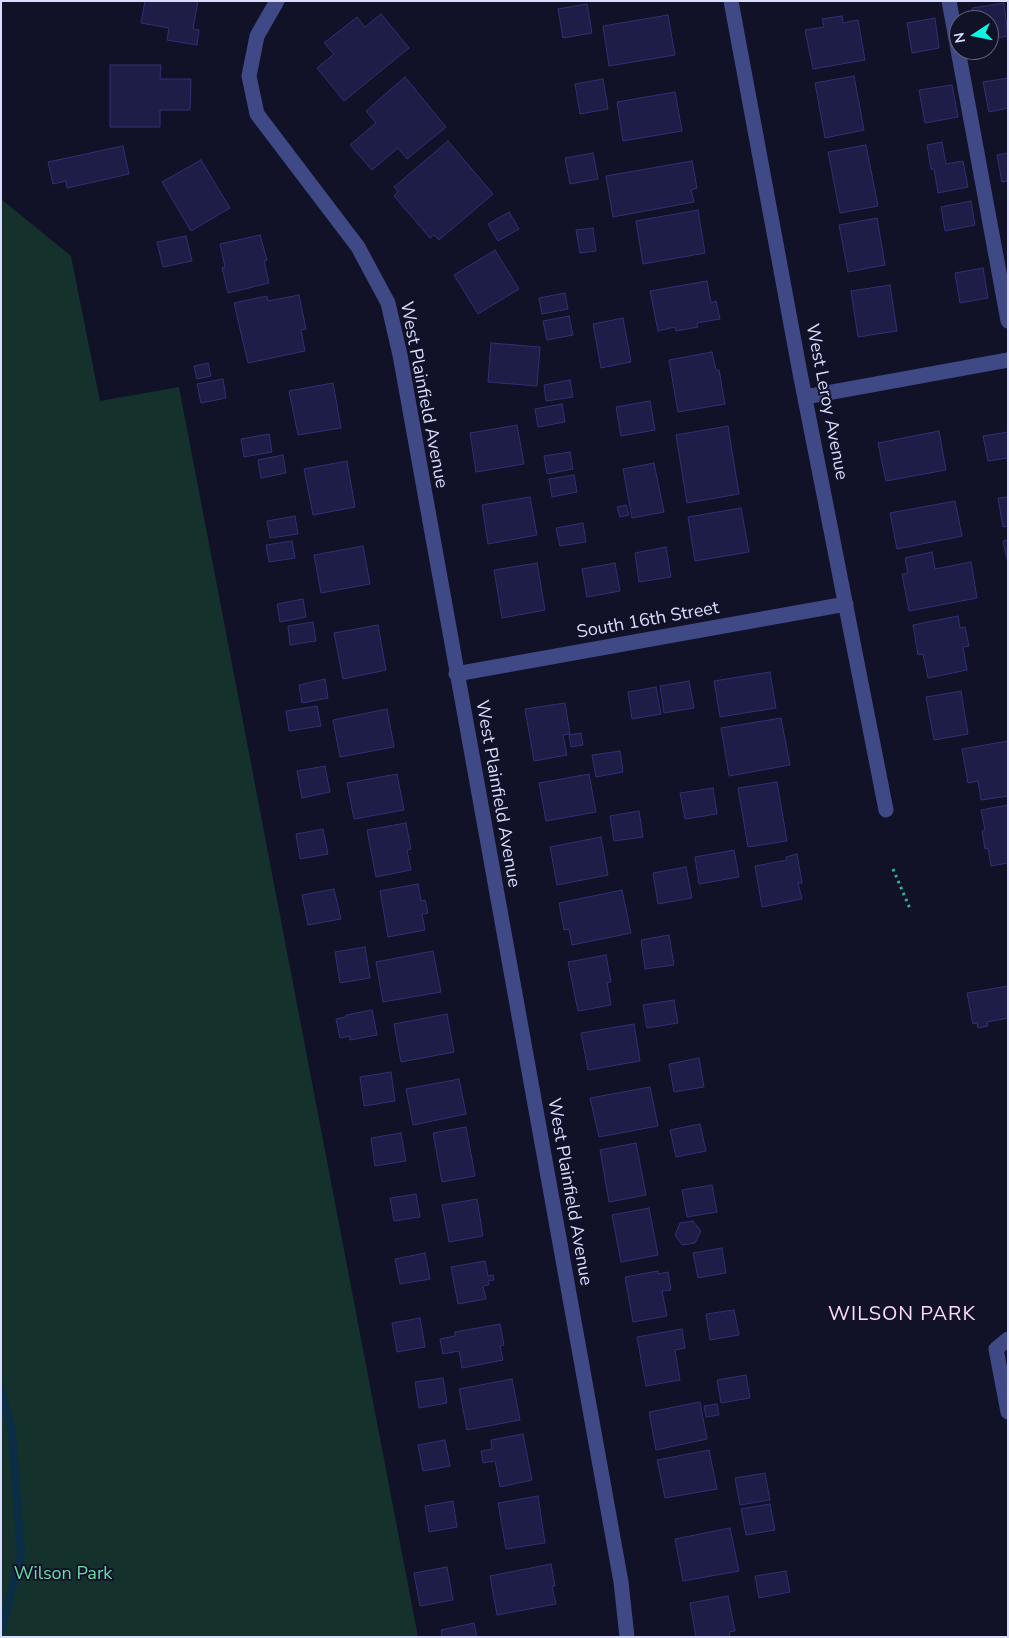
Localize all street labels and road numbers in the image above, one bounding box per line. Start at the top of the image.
street label: West Plainfield Avenue [394,300,452,490]
street label: West Leroy Avenue [800,322,852,482]
street label: South 16th Street [575,598,721,644]
street label: West Plainfield Avenue [470,699,524,889]
street label: West Plainfield Avenue [542,1097,596,1287]

